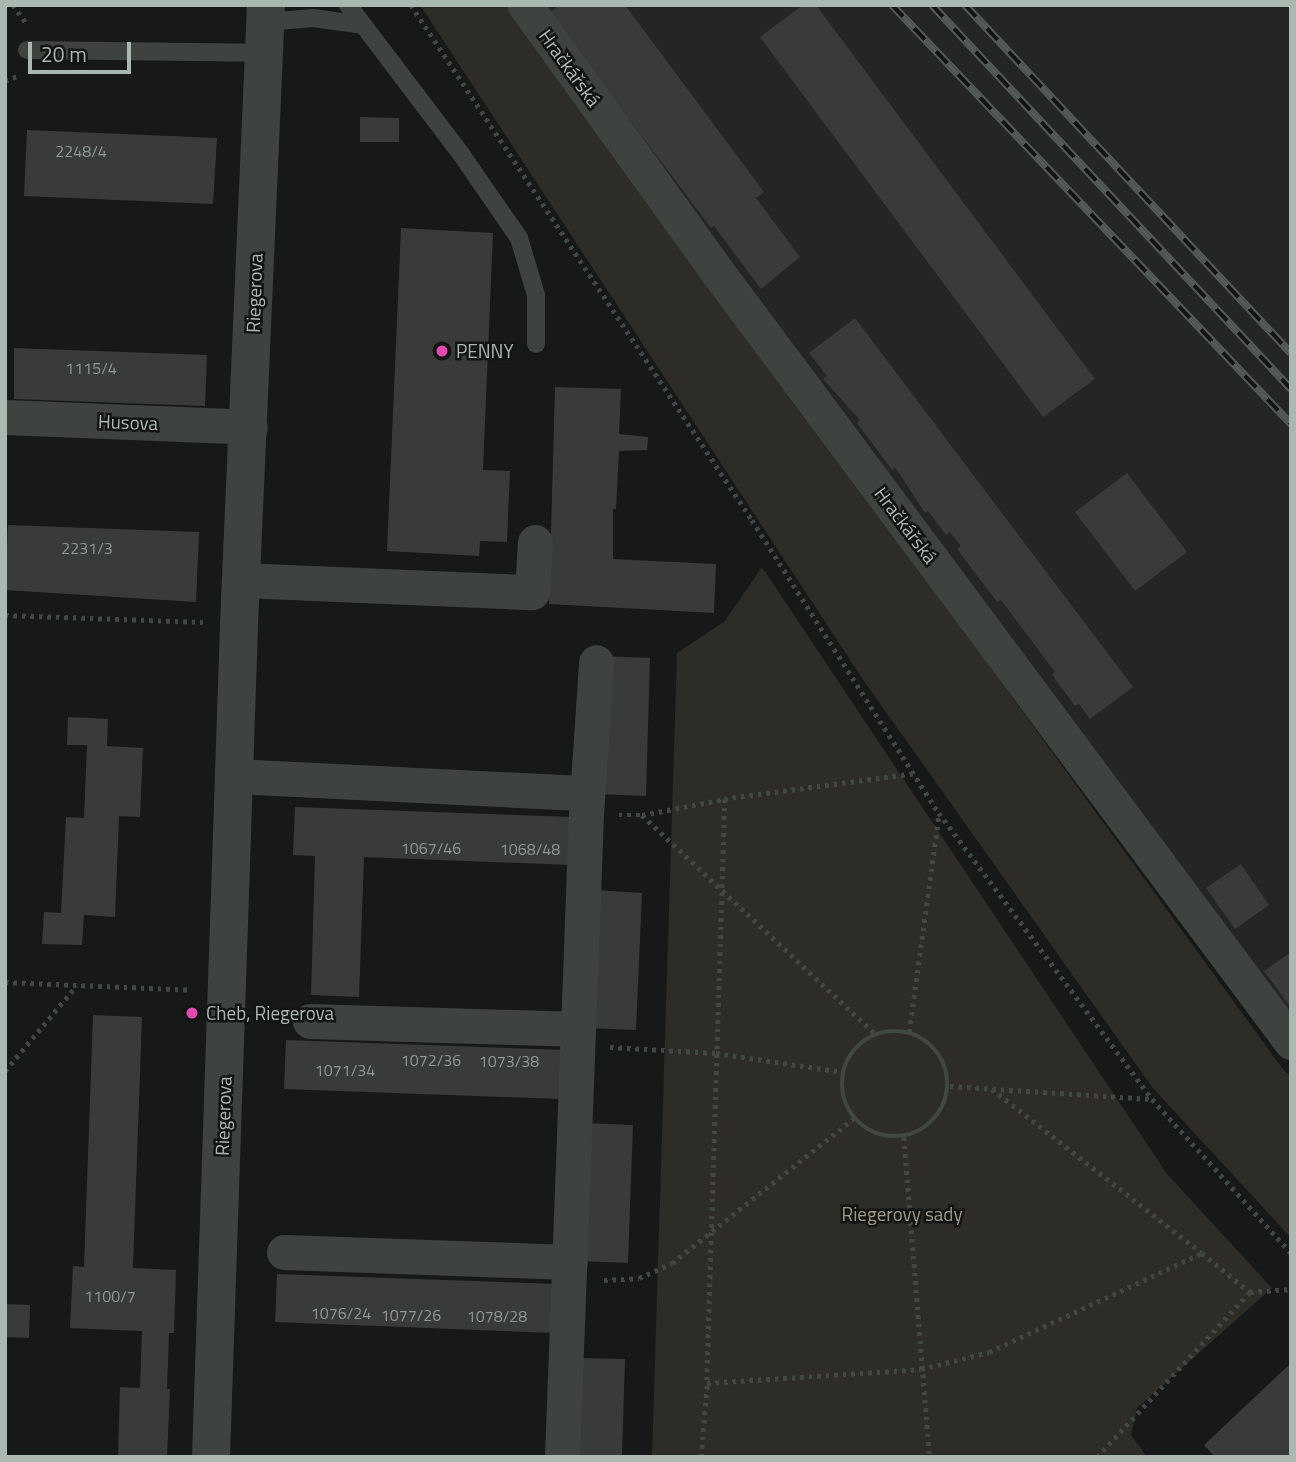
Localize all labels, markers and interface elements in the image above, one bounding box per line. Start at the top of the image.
street label: Hračkářská [534,25,606,111]
scale bar [32,28,135,72]
text: 20 m [41,38,87,70]
house number: 2248/4 [55,141,107,161]
street label: Riegerova [241,253,267,333]
place label: PENNY [456,340,514,362]
marker: PENNY [434,343,450,359]
house number: 1115/4 [65,358,117,378]
street label: Husova [98,410,158,434]
street label: Hračkářská [870,482,942,568]
house number: 2231/3 [61,538,113,558]
house number: 1067/46 [401,838,461,858]
house number: 1068/48 [500,839,560,859]
place label: Cheb, Riegerova [206,1002,334,1024]
marker: Cheb, Riegerova [184,1005,200,1021]
house number: 1072/36 [401,1050,461,1070]
house number: 1073/38 [479,1051,539,1071]
house number: 1071/34 [315,1060,375,1080]
street label: Riegerova [210,1076,236,1156]
park label: Riegerovy sady [841,1203,963,1225]
house number: 1100/7 [84,1286,136,1306]
house number: 1076/24 [311,1303,371,1323]
house number: 1077/26 [381,1305,441,1325]
house number: 1078/28 [467,1306,527,1326]

